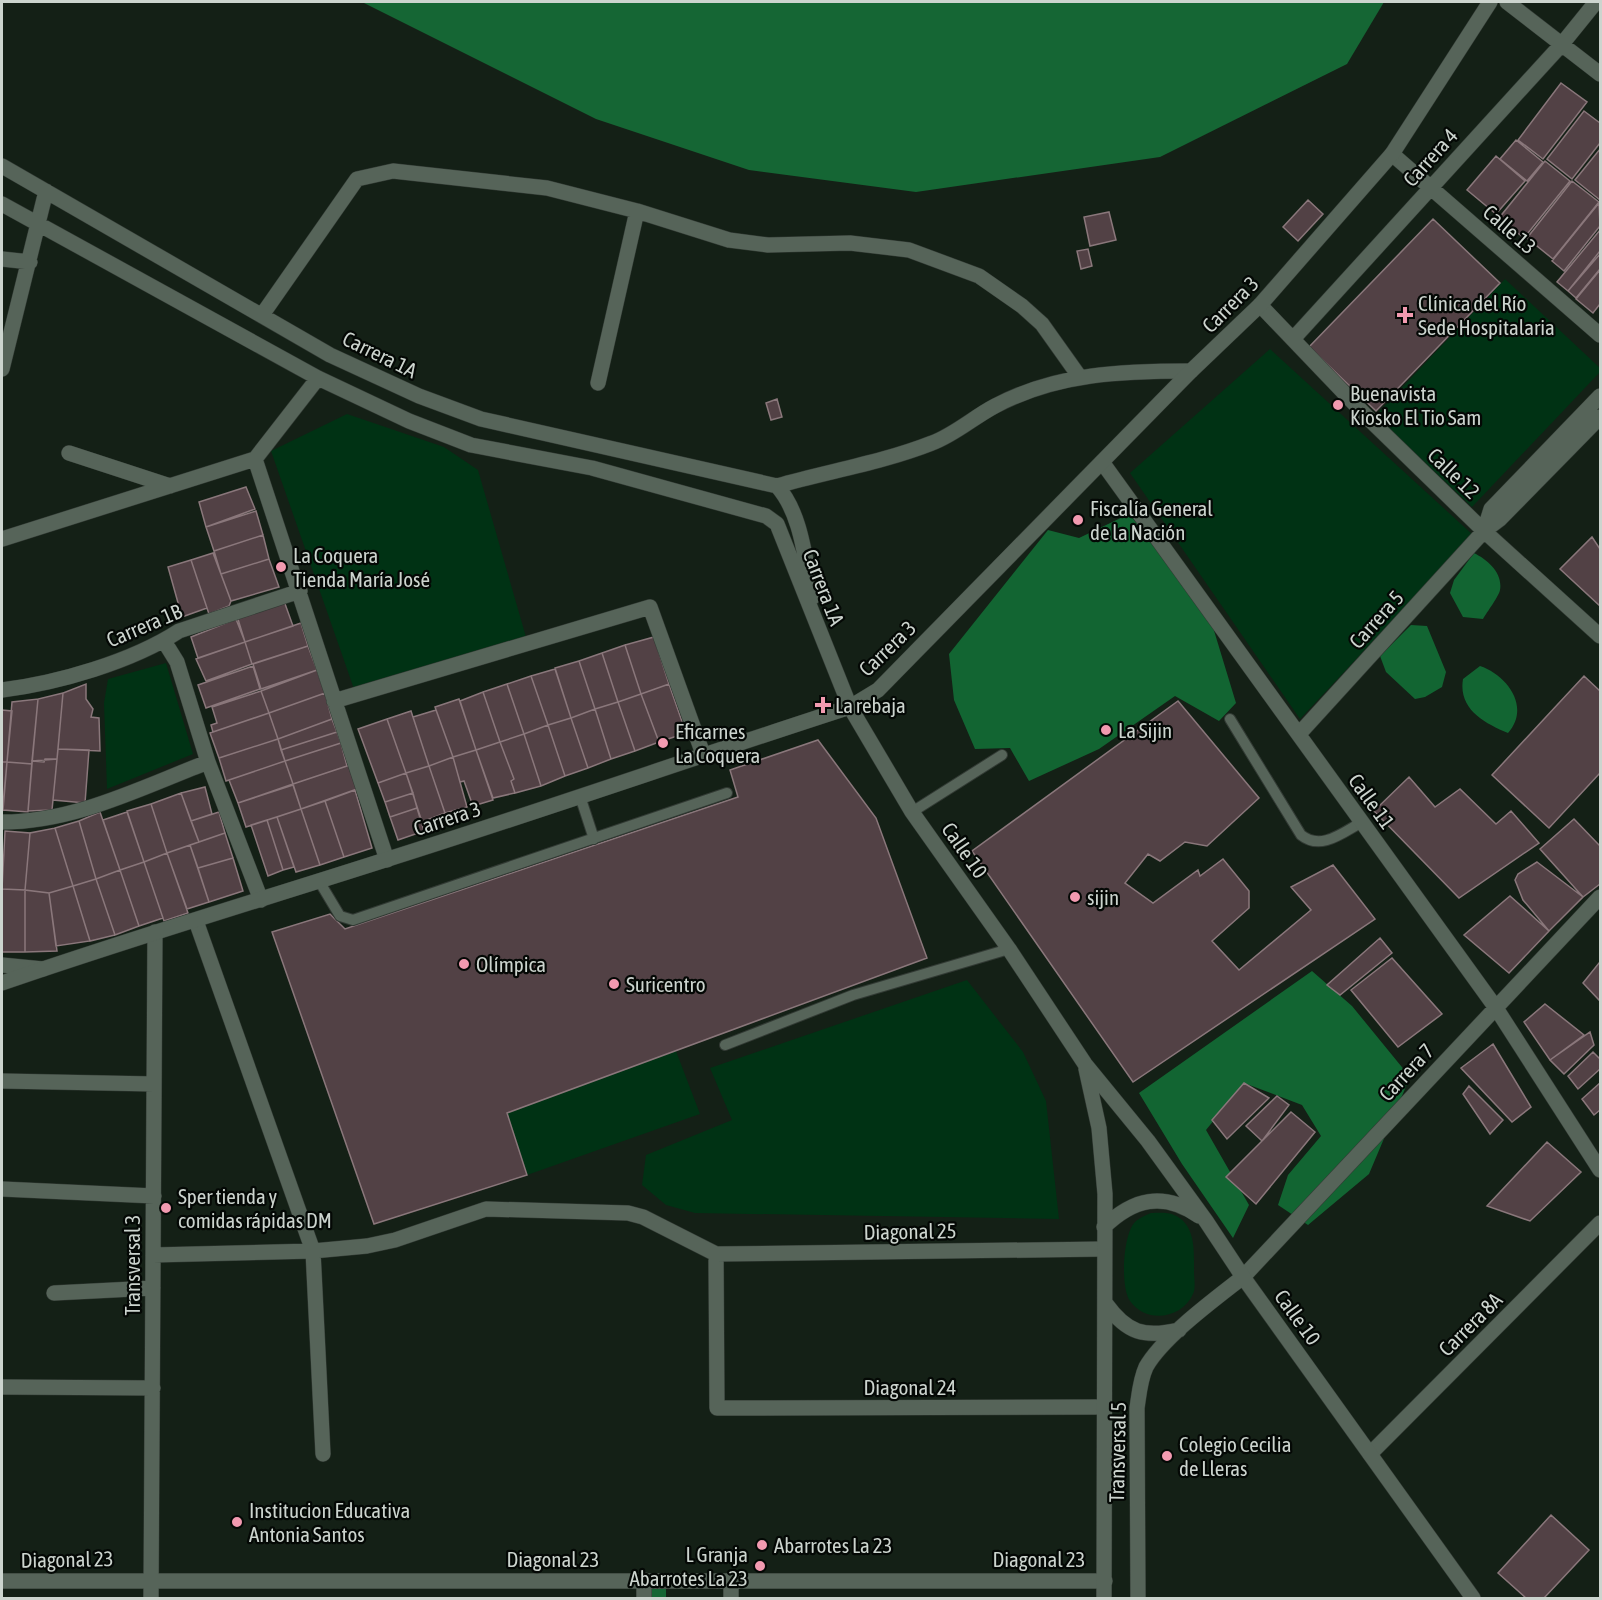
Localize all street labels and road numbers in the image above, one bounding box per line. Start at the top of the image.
street label: Carrera 4 [1398,123,1462,191]
street label: Calle 13 [1479,200,1541,258]
street label: Carrera 3 [1197,271,1263,337]
street label: Carrera 1A [339,326,422,383]
street label: Calle 12 [1423,443,1485,503]
street label: Carrera 1A [799,545,850,629]
street label: Carrera 5 [1344,585,1408,653]
street label: Carrera 1B [103,598,185,652]
street label: Carrera 3 [854,615,920,681]
street label: Calle 11 [1344,769,1400,833]
street label: Carrera 3 [410,796,484,840]
street label: Calle 10 [937,818,993,882]
street label: Carrera 7 [1374,1038,1438,1106]
street label: Transversal 3 [120,1215,144,1315]
street label: Diagonal 25 [863,1218,957,1244]
street label: Calle 10 [1270,1285,1326,1349]
street label: Carrera 8A [1433,1287,1507,1361]
street label: Diagonal 24 [864,1375,957,1399]
street label: Transversal 5 [1104,1401,1130,1503]
street label: Diagonal 23 [20,1546,114,1572]
street label: Diagonal 23 [507,1547,599,1571]
street label: Diagonal 23 [993,1547,1085,1571]

